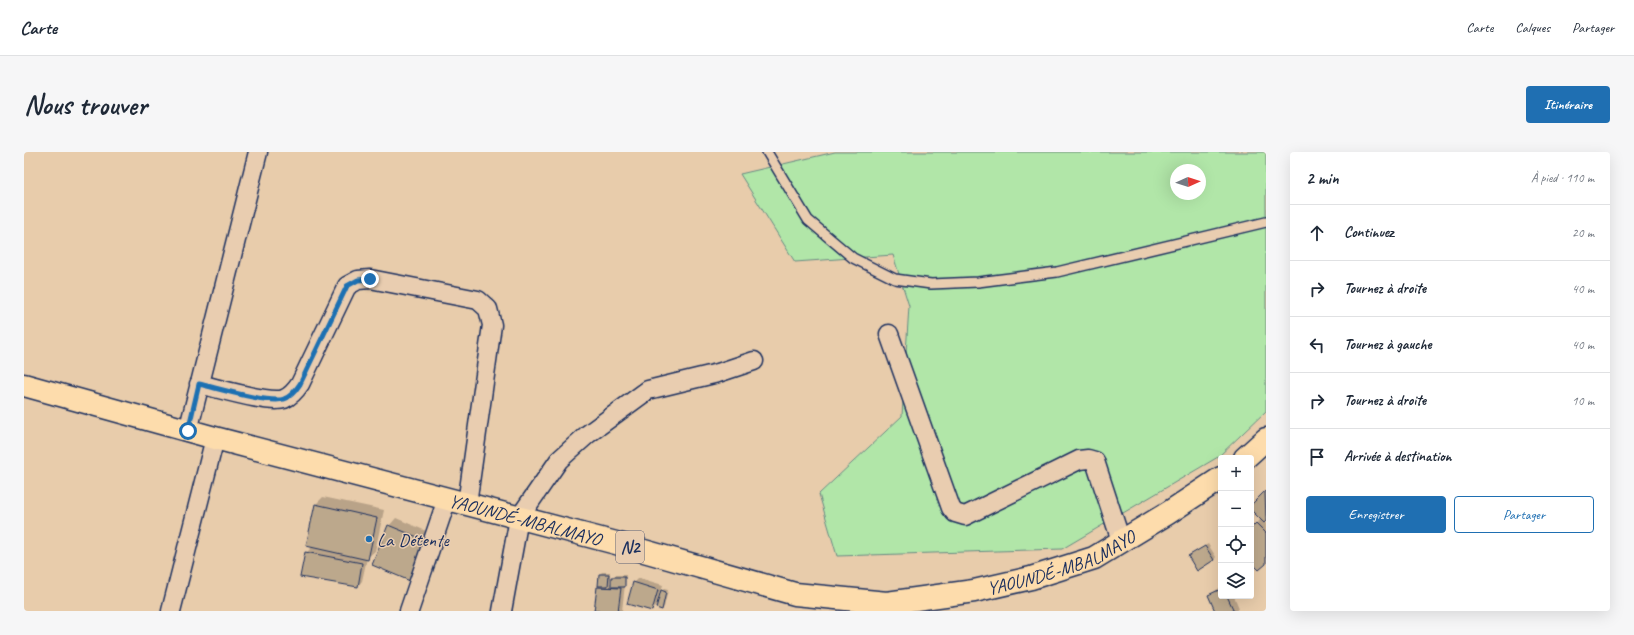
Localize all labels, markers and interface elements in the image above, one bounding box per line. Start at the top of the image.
text: Carte [20,16,57,40]
text: Carte [1466,19,1493,36]
text: Calques [1515,19,1550,36]
text: Partager [1572,19,1614,36]
button: Itinéraire [1526,86,1610,123]
text: Nous trouver [24,87,147,122]
north arrow [1170,164,1206,200]
text: 2 min [1306,168,1339,189]
text: À pied · 110 m [1531,170,1594,186]
icon: ahead [1306,222,1328,244]
text: Continuez [1344,223,1394,242]
text: 20 m [1572,225,1594,241]
route end [361,270,379,288]
icon: right [1306,278,1328,300]
text: Tournez à droite [1344,279,1426,298]
text: 40 m [1572,281,1594,297]
icon: left [1306,334,1328,356]
text: Tournez à gauche [1344,335,1431,354]
text: 40 m [1572,337,1594,353]
icon: right [1306,390,1328,412]
text: Tournez à droite [1344,391,1426,410]
text: 10 m [1572,393,1594,409]
route start [179,422,197,440]
icon: arrive [1306,446,1328,468]
text: Arrivée à destination [1344,447,1452,466]
map controls [1218,455,1254,599]
button: + [1218,455,1254,491]
street label: YAOUNDÉ-MBALMAYO [446,489,606,552]
button: − [1218,491,1254,527]
button: Enregistrer [1306,496,1446,533]
button: Partager [1454,496,1594,533]
street label: YAOUNDÉ-MBALMAYO [985,524,1142,601]
button: locate [1218,527,1254,563]
place label: La Détente [377,528,450,552]
road number: N2 [616,531,644,563]
marker: La Détente [364,534,374,544]
button: layers [1218,563,1254,599]

